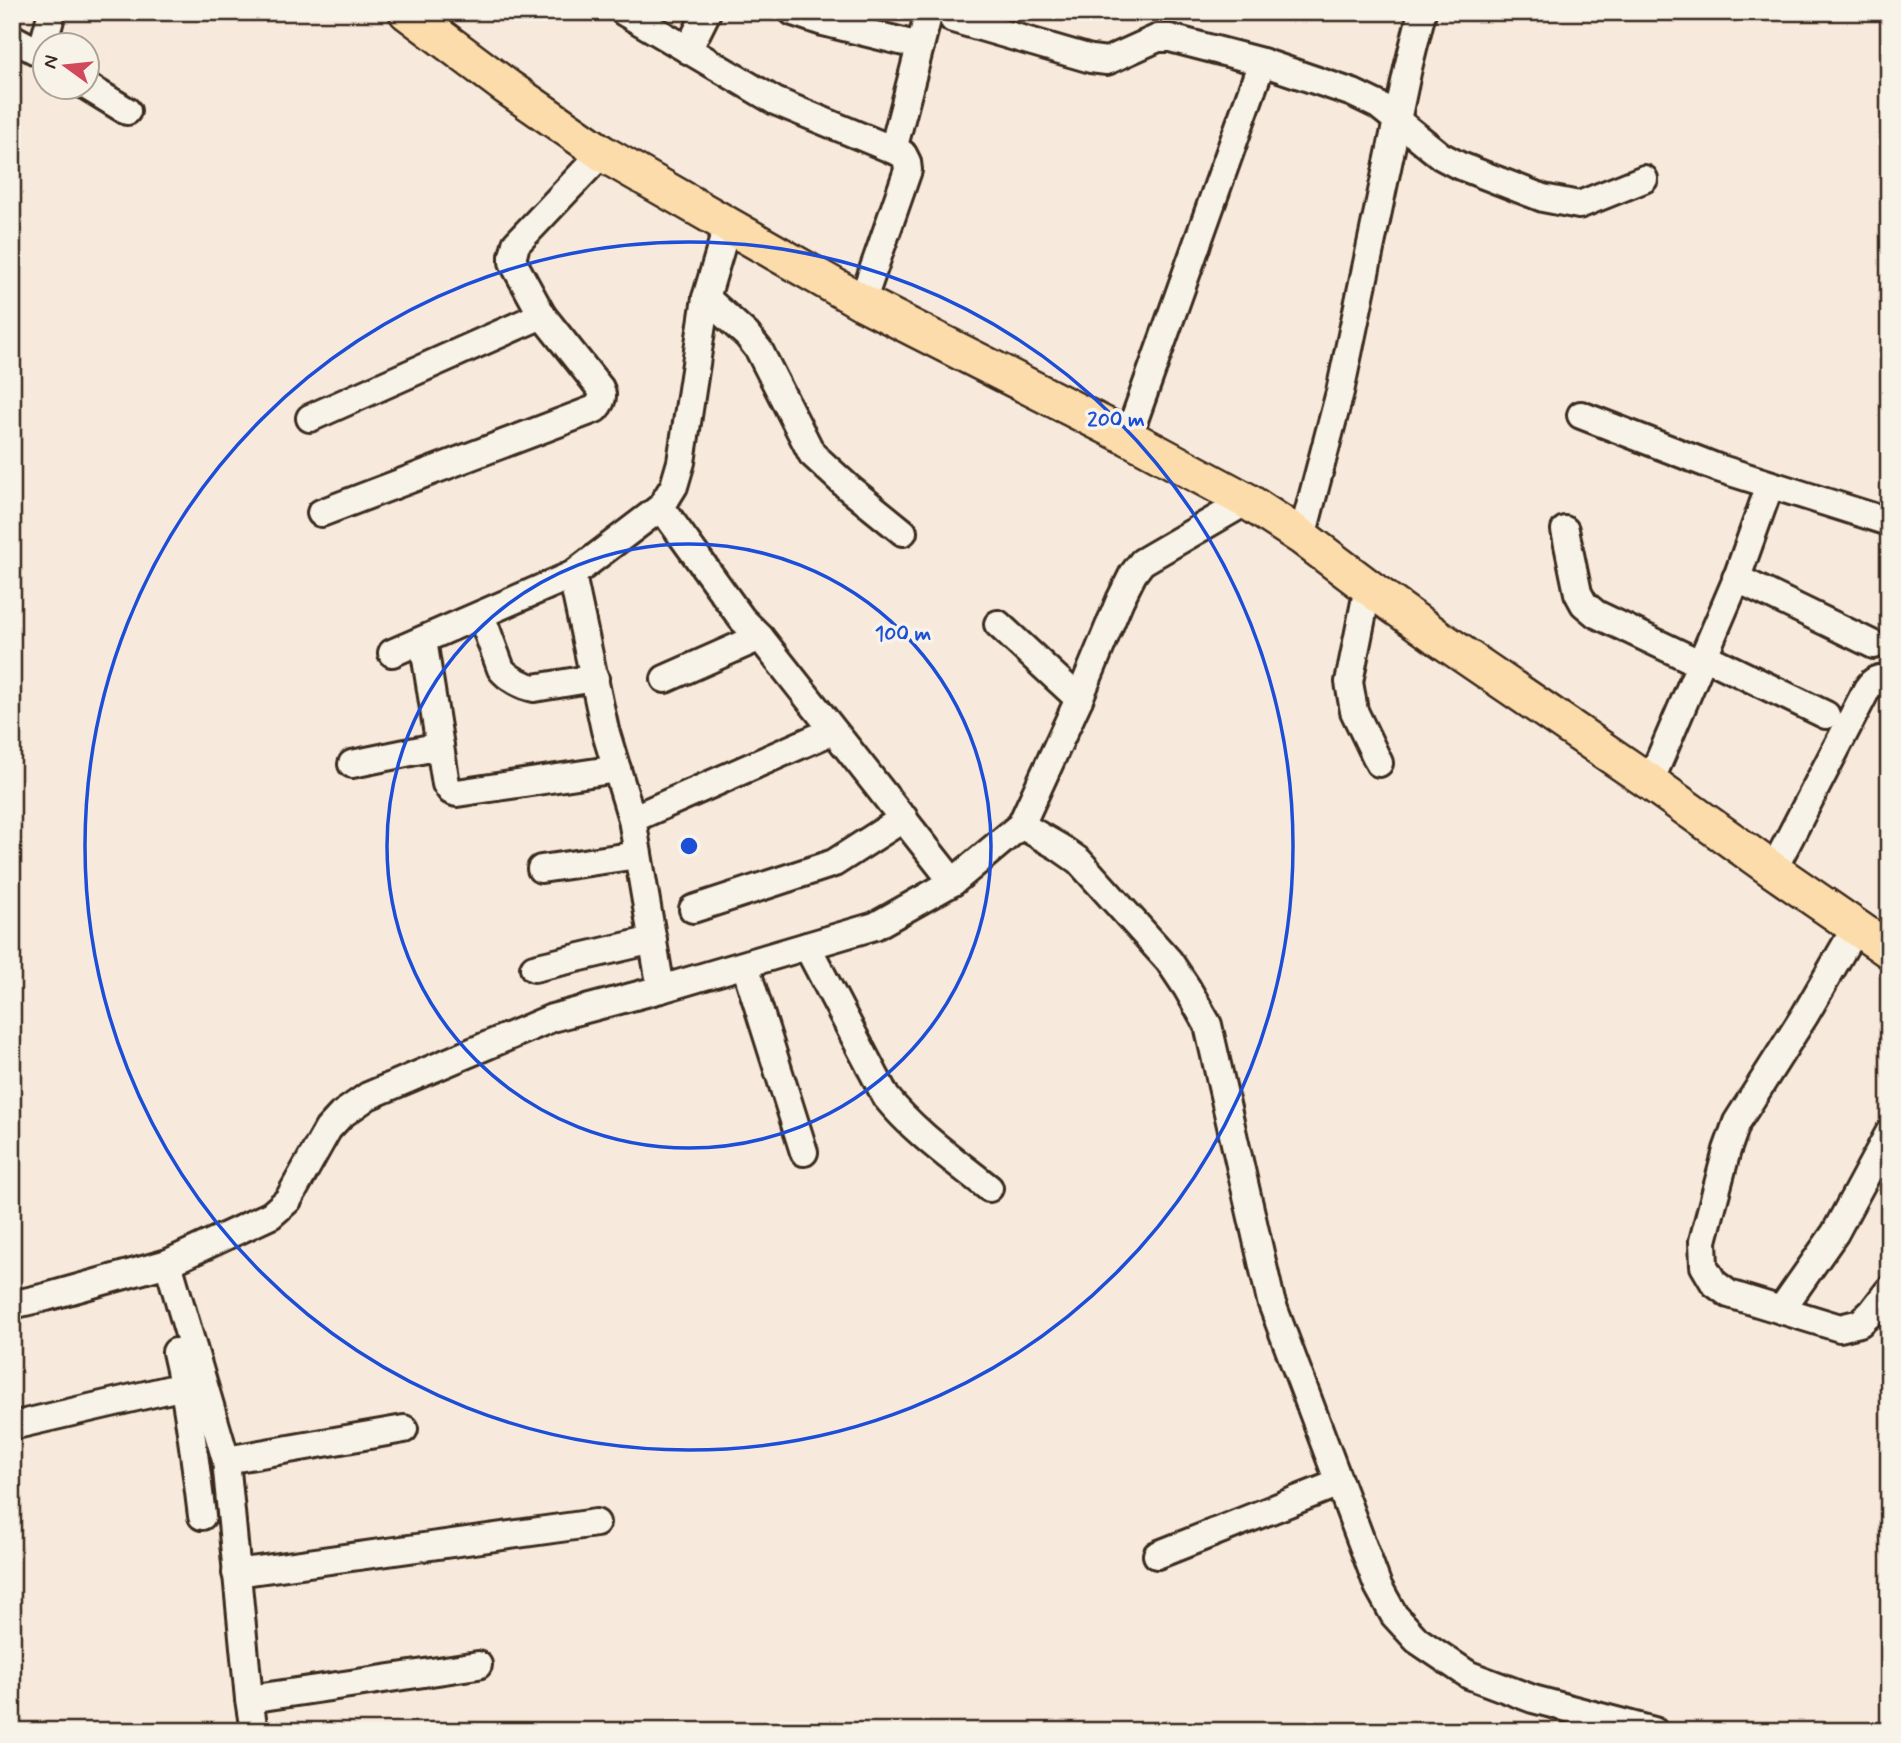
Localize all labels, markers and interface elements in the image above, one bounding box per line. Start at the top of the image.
north arrow [32,32,102,102]
text: N [37,53,65,71]
text: 200 m [1087,406,1145,434]
text: 100 m [875,620,931,648]
centre of rings [677,834,701,858]

